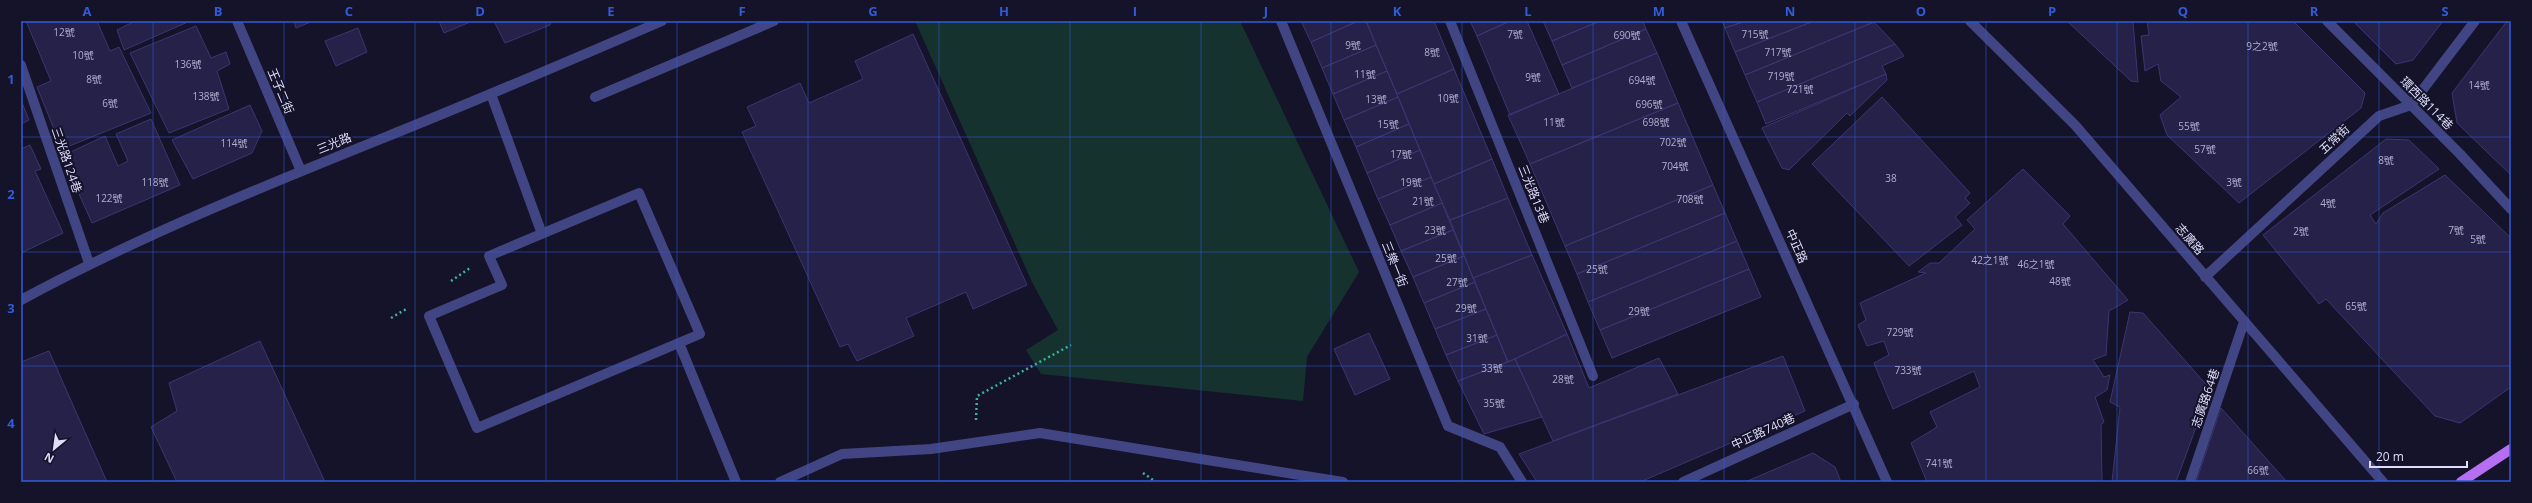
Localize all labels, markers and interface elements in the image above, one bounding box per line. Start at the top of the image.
text: A [83,2,92,20]
text: B [214,2,223,20]
text: C [345,2,353,20]
text: D [475,2,485,20]
text: E [607,2,615,20]
text: F [738,2,746,20]
text: G [868,2,878,20]
text: H [999,2,1009,20]
text: I [1133,2,1137,20]
text: J [1263,2,1268,20]
text: K [1393,2,1402,20]
text: L [1524,2,1532,20]
text: M [1653,2,1665,20]
text: N [1785,2,1795,20]
text: O [1916,2,1926,20]
text: P [2048,2,2056,20]
text: Q [2178,2,2188,20]
text: R [2310,2,2319,20]
text: S [2441,2,2449,20]
house number: 12號 [53,25,75,39]
house number: 7號 [1507,27,1523,41]
house number: 715號 [1741,27,1769,41]
house number: 690號 [1613,28,1641,42]
house number: 9號 [1345,38,1361,52]
house number: 9之2號 [2246,39,2278,53]
house number: 8號 [1424,45,1440,59]
house number: 717號 [1764,45,1792,59]
house number: 10號 [72,48,94,62]
house number: 136號 [174,57,202,71]
street label: 王子二街 [264,66,298,116]
house number: 11號 [1354,67,1376,81]
house number: 719號 [1767,69,1795,83]
text: 1 [7,70,15,88]
house number: 9號 [1525,70,1541,84]
house number: 8號 [86,72,102,86]
house number: 694號 [1628,73,1656,87]
street label: 環西路114巷 [2397,73,2457,133]
house number: 14號 [2468,78,2490,92]
house number: 721號 [1786,82,1814,96]
house number: 138號 [192,89,220,103]
house number: 10號 [1437,91,1459,105]
house number: 13號 [1365,92,1387,106]
house number: 6號 [102,96,118,110]
house number: 696號 [1635,97,1663,111]
house number: 11號 [1543,115,1565,129]
house number: 698號 [1642,115,1670,129]
house number: 15號 [1377,117,1399,131]
house number: 55號 [2178,119,2200,133]
street label: 五常街 [2315,121,2353,157]
street label: 三光路124巷 [48,125,86,195]
street label: 三光路 [314,128,354,158]
house number: 702號 [1659,135,1687,149]
house number: 114號 [220,136,248,150]
house number: 57號 [2194,142,2216,156]
house number: 17號 [1390,147,1412,161]
house number: 8號 [2378,153,2394,167]
house number: 704號 [1661,159,1689,173]
street label: 三光路13巷 [1515,162,1553,226]
house number: 38 [1885,171,1897,185]
house number: 118號 [141,175,169,189]
house number: 19號 [1400,175,1422,189]
house number: 3號 [2226,175,2242,189]
text: 2 [7,185,15,203]
house number: 122號 [95,191,123,205]
house number: 708號 [1676,192,1704,206]
house number: 21號 [1412,194,1434,208]
house number: 4號 [2320,196,2336,210]
street label: 志廣路 [2172,220,2208,258]
house number: 23號 [1424,223,1446,237]
house number: 7號 [2448,223,2464,237]
house number: 2號 [2293,224,2309,238]
street label: 中正路 [1782,226,1812,266]
house number: 5號 [2470,232,2486,246]
street label: 三樂一街 [1378,239,1412,289]
house number: 25號 [1435,251,1457,265]
house number: 42之1號 [1971,253,2009,267]
house number: 46之1號 [2017,257,2055,271]
house number: 25號 [1586,262,1608,276]
house number: 48號 [2049,274,2071,288]
house number: 27號 [1446,275,1468,289]
text: 3 [7,299,15,317]
house number: 65號 [2345,299,2367,313]
house number: 29號 [1455,301,1477,315]
house number: 29號 [1628,304,1650,318]
house number: 729號 [1886,325,1914,339]
house number: 31號 [1466,331,1488,345]
house number: 33號 [1481,361,1503,375]
house number: 733號 [1894,363,1922,377]
street label: 志廣路64巷 [2187,366,2223,430]
house number: 28號 [1552,372,1574,386]
house number: 35號 [1483,396,1505,410]
street label: 中正路740巷 [1728,409,1798,453]
text: 4 [7,414,15,432]
north arrow [34,429,74,469]
scale bar [2370,443,2467,469]
text: 20 m [2376,448,2404,465]
text: N [41,449,56,467]
house number: 741號 [1925,456,1953,470]
house number: 66號 [2247,463,2269,477]

